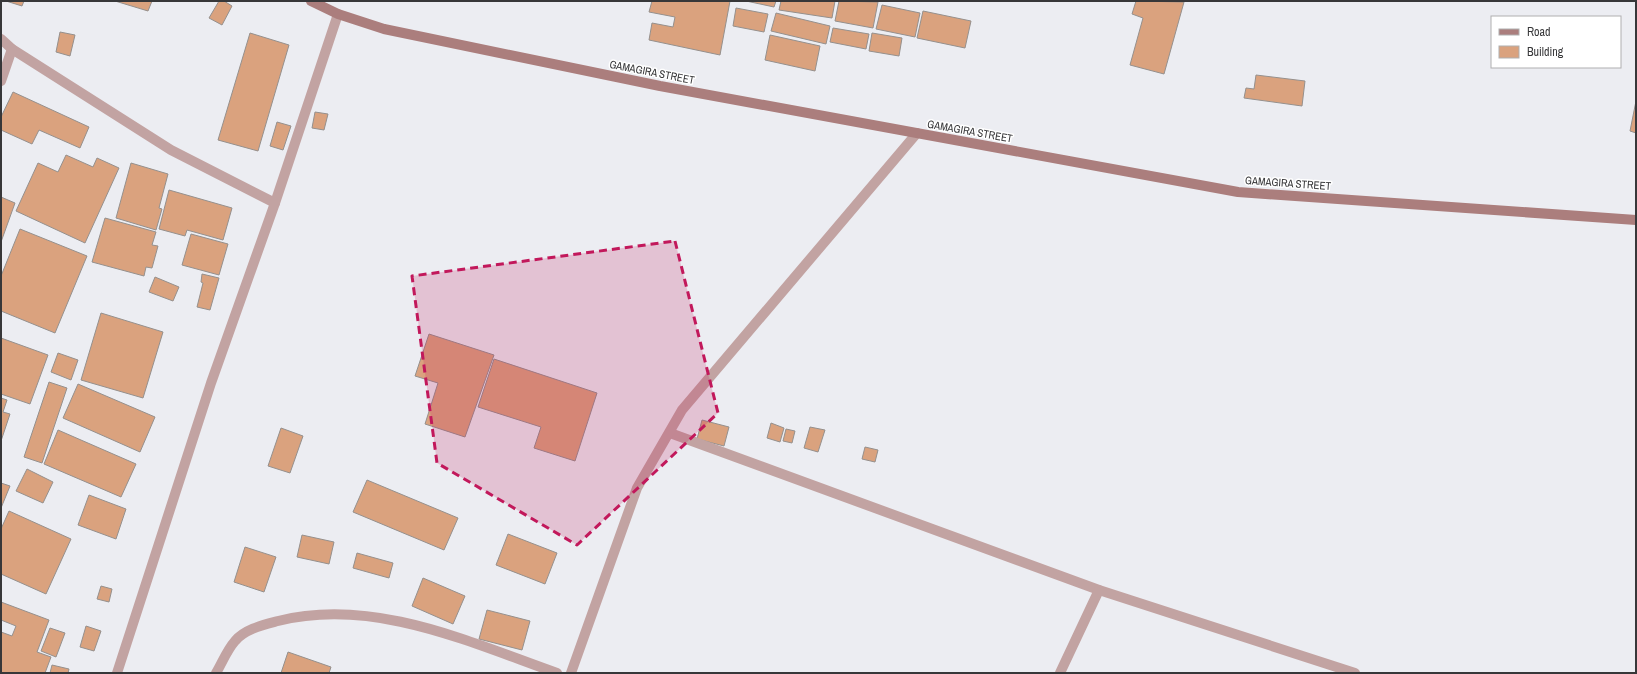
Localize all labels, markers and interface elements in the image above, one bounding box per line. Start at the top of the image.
legend [1491,16,1621,68]
text: Road [1527,24,1551,40]
text: Building [1527,44,1564,60]
street label: GAMAGIRA STREET [608,57,696,87]
street label: GAMAGIRA STREET [926,117,1014,145]
street label: GAMAGIRA STREET [1245,173,1332,193]

